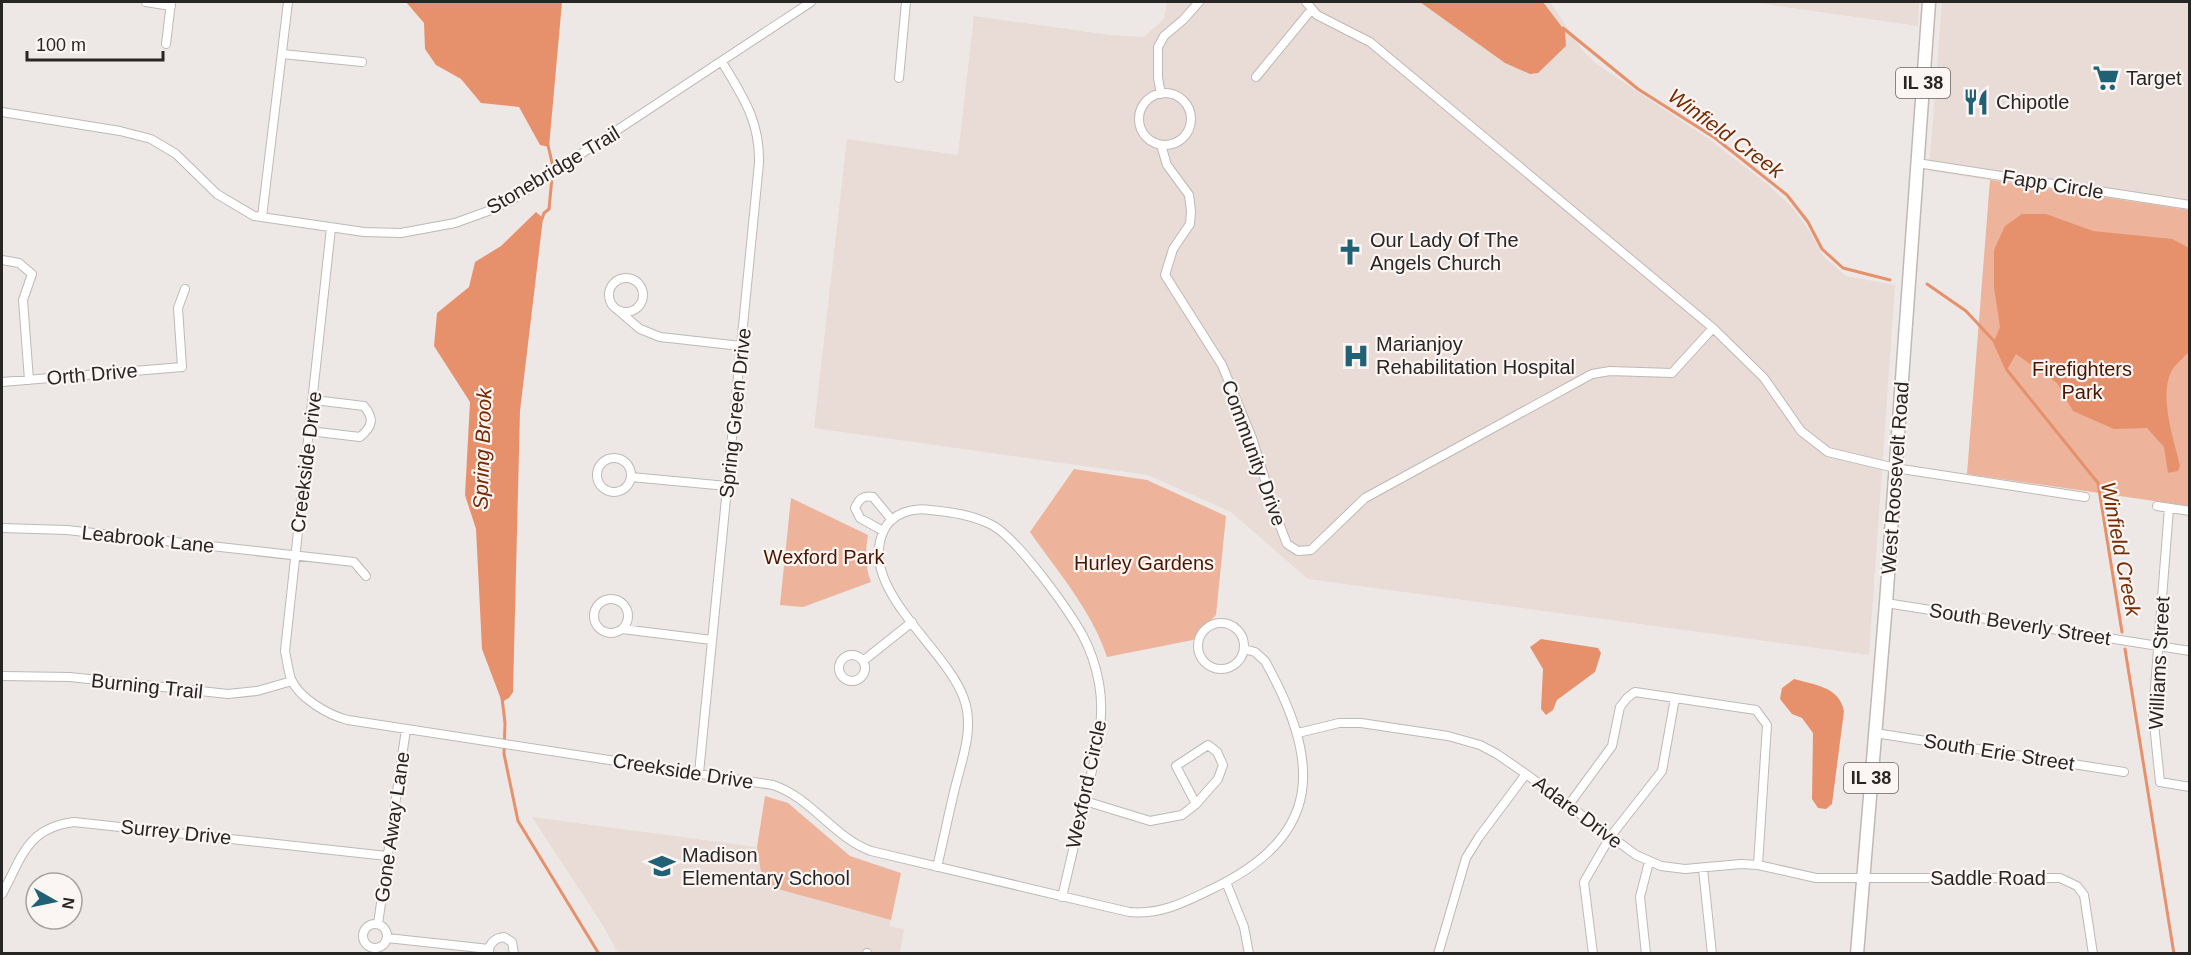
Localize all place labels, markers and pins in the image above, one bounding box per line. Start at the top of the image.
supermarket icon: Target [2091,63,2121,93]
place label: Target [2126,67,2182,89]
restaurant icon: Chipotle [1961,87,1991,117]
place label: Chipotle [1996,91,2069,113]
place label: Our Lady Of The Angels Church [1370,229,1519,274]
church icon: Our Lady Of The Angels Church [1335,237,1365,267]
place label: Marianjoy Rehabilitation Hospital [1376,333,1575,378]
hospital icon: Marianjoy Rehabilitation Hospital [1341,341,1371,371]
place label: Madison Elementary School [682,844,850,889]
school or university icon: Madison Elementary School [647,851,677,881]

